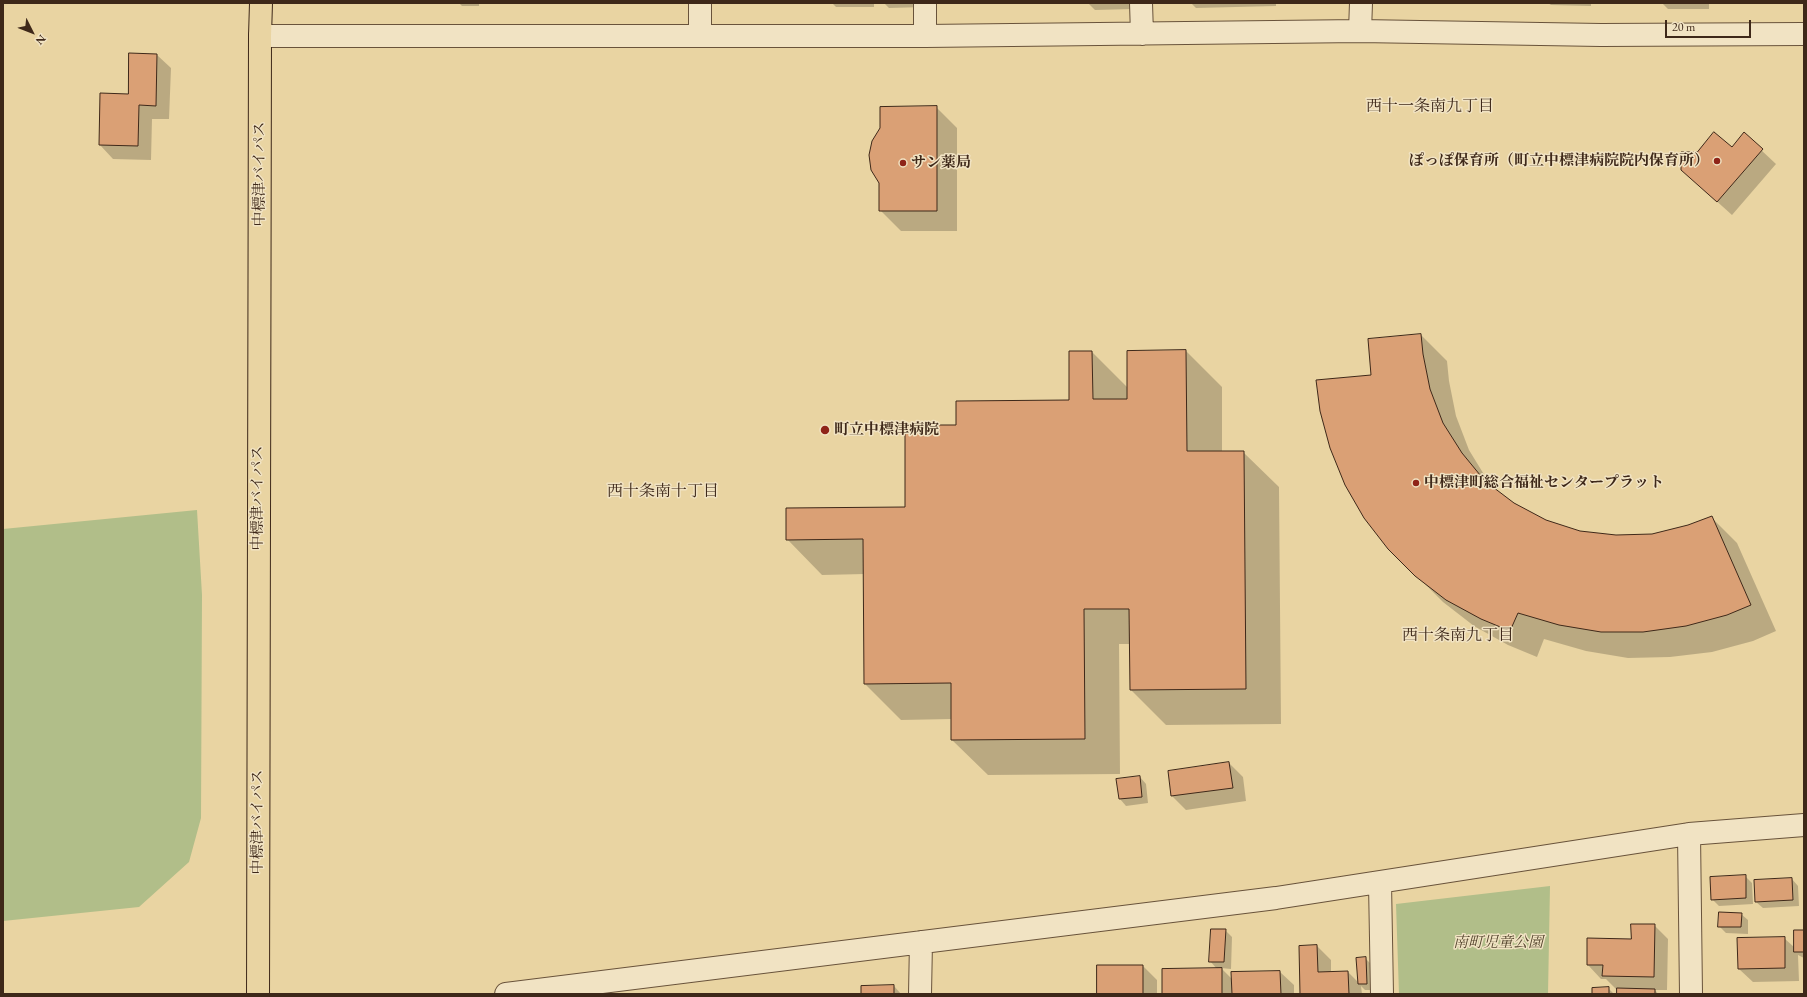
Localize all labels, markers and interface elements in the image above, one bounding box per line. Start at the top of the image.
north arrow [12,12,52,52]
scale bar [1667,12,1753,38]
text: 20 m [1672,19,1695,35]
text: N [33,32,49,48]
district label: 西十一条南九丁目 [1366,97,1494,117]
street label: 中標津バイパス [251,122,269,226]
place label: ぽっぽ保育所（町立中標津病院院内保育所） [1409,152,1709,170]
place label: サン薬局 [911,154,971,172]
marker: ぽっぽ保育所（町立中標津病院院内保育所） [1712,156,1722,166]
marker: サン薬局 [898,158,908,168]
place label: 町立中標津病院 [834,421,939,439]
marker: 町立中標津病院 [819,424,831,436]
street label: 中標津バイパス [249,446,267,550]
place label: 中標津町総合福祉センタープラット [1424,474,1664,492]
marker: 中標津町総合福祉センタープラット [1411,478,1421,488]
district label: 西十条南十丁目 [607,482,719,502]
district label: 西十条南九丁目 [1402,626,1514,646]
street label: 中標津バイパス [249,770,267,874]
park label: 南町児童公園 [1453,934,1543,952]

